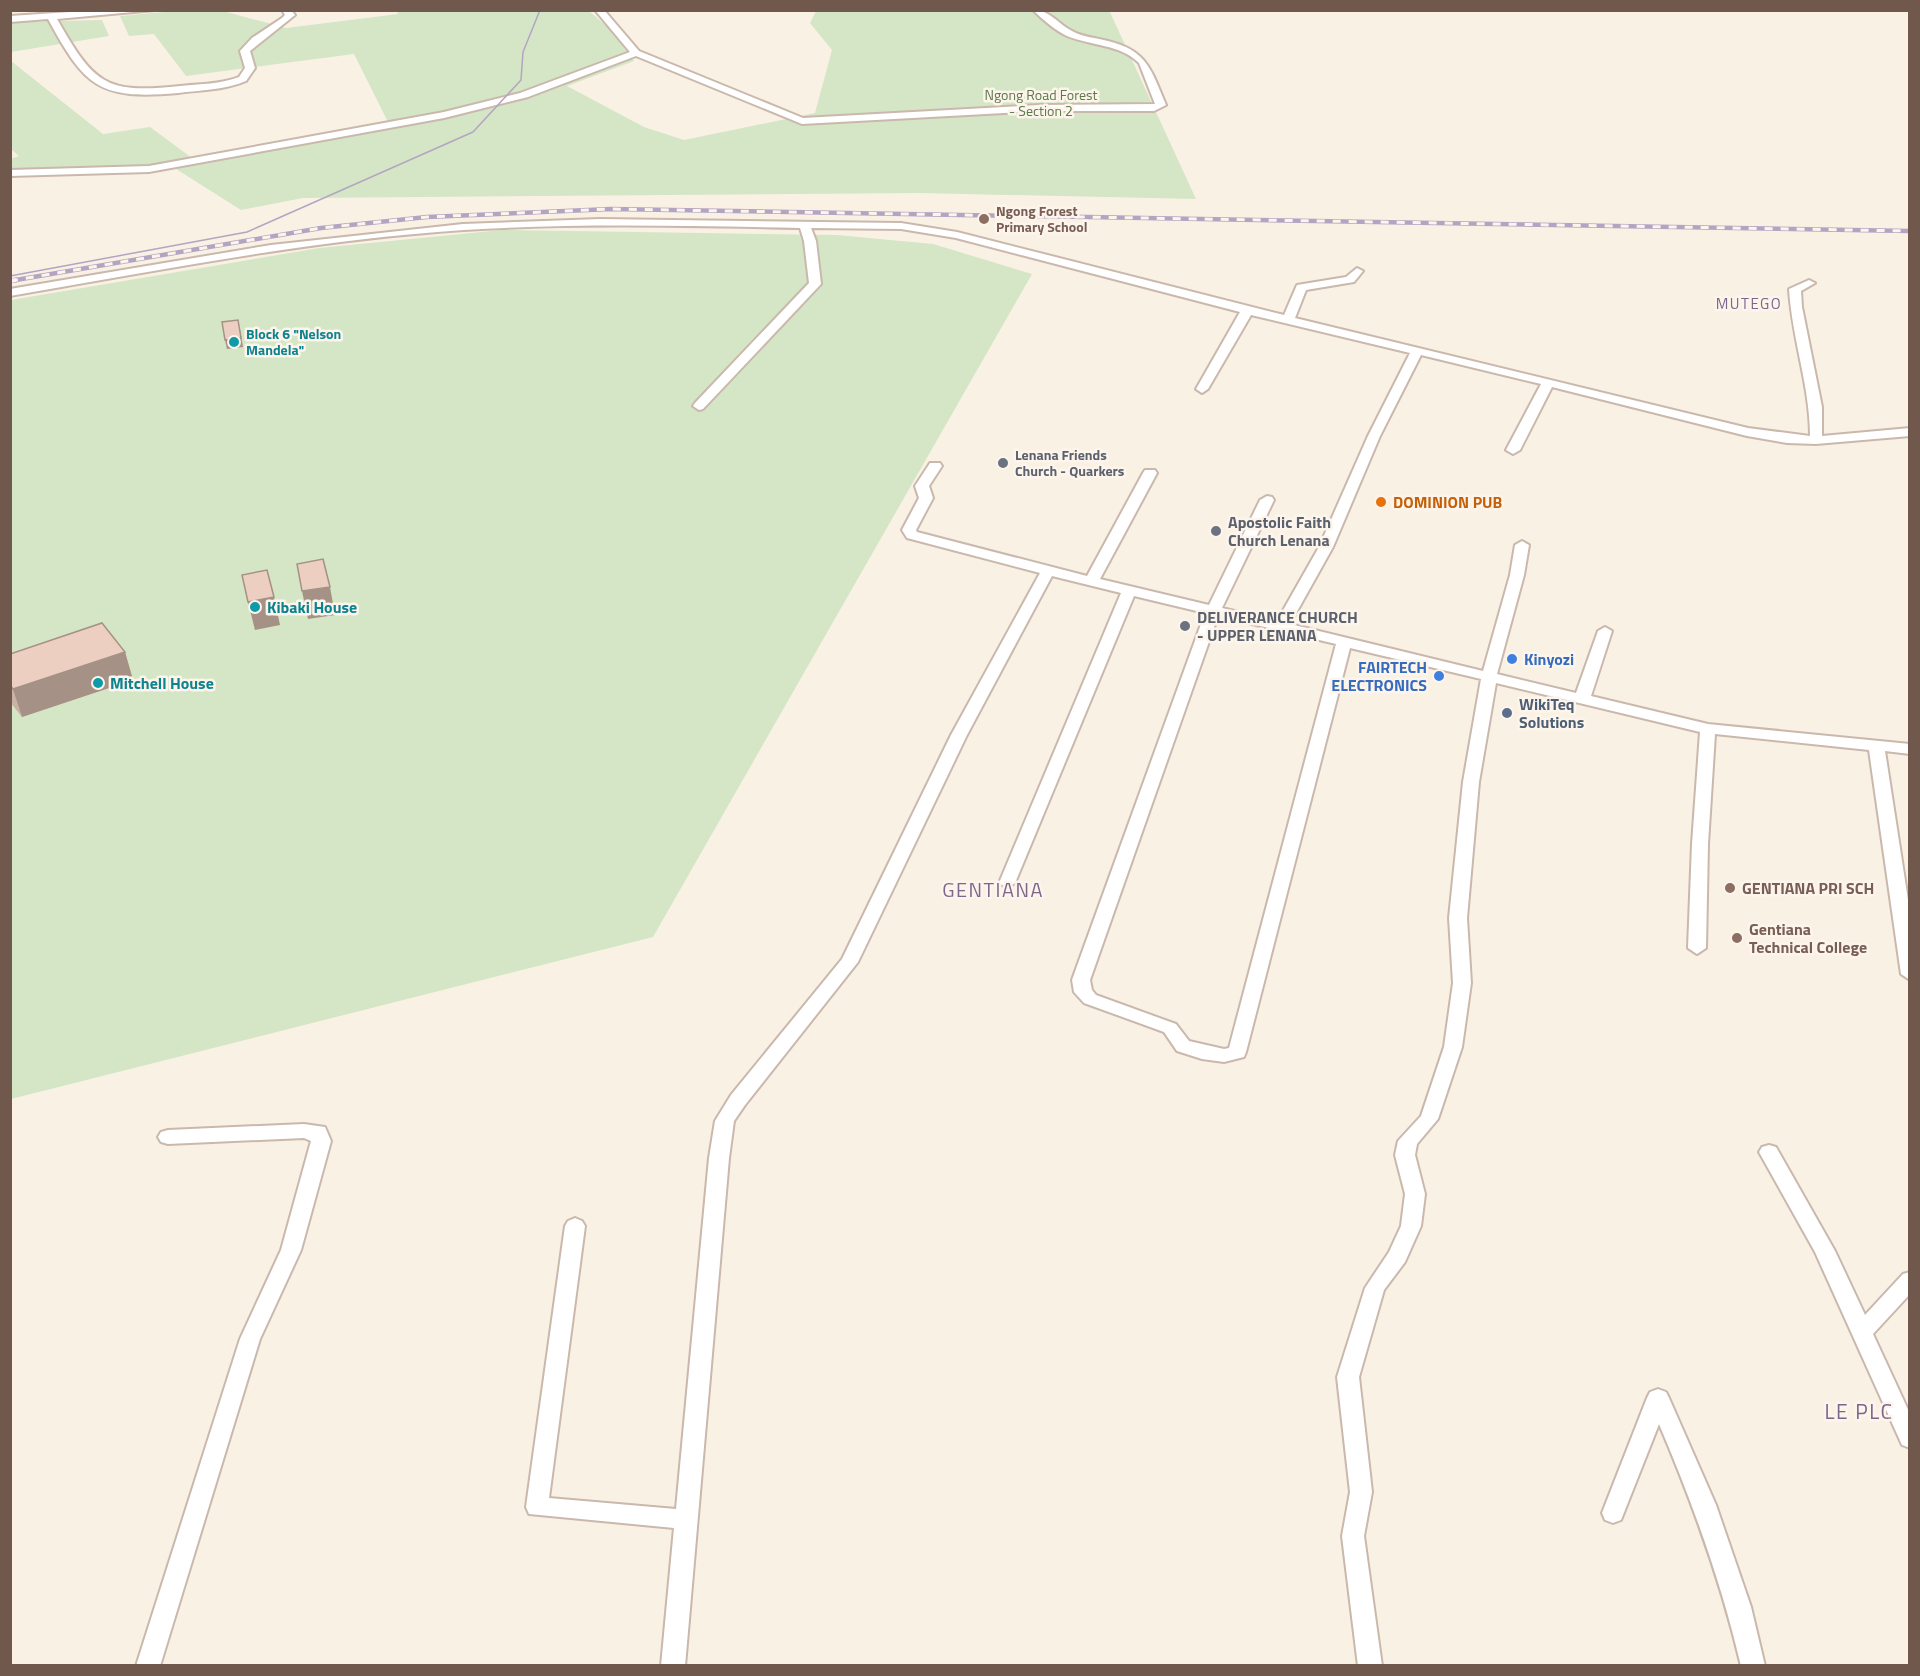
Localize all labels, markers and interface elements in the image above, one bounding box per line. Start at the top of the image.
park label: Ngong Road Forest - Section 2 [985,84,1097,121]
place label: Ngong Forest Primary School [996,200,1088,237]
marker: Ngong Forest Primary School [977,212,991,226]
district label: MUTEGO [1716,292,1782,315]
place label: Block 6 "Nelson Mandela" [246,323,341,360]
marker: Block 6 "Nelson Mandela" [227,335,241,349]
place label: Lenana Friends Church - Quarkers [1015,444,1125,481]
marker: Lenana Friends Church - Quarkers [996,456,1010,470]
place label: DOMINION PUB [1393,490,1503,514]
marker: DOMINION PUB [1374,495,1388,509]
place label: Apostolic Faith Church Lenana [1228,510,1331,552]
marker: Apostolic Faith Church Lenana [1209,524,1223,538]
place label: Kibaki House [267,595,357,619]
marker: Kibaki House [248,600,262,614]
place label: DELIVERANCE CHURCH - UPPER LENANA [1197,605,1358,647]
marker: DELIVERANCE CHURCH - UPPER LENANA [1178,619,1192,633]
place label: Kinyozi [1524,647,1574,671]
marker: Kinyozi [1505,652,1519,666]
place label: FAIRTECH ELECTRONICS [1331,655,1427,697]
marker: FAIRTECH ELECTRONICS [1432,669,1446,683]
place label: Mitchell House [110,671,214,695]
marker: Mitchell House [91,676,105,690]
place label: WikiTeq Solutions [1519,692,1584,734]
marker: WikiTeq Solutions [1500,706,1514,720]
district label: GENTIANA [942,874,1044,905]
place label: GENTIANA PRI SCH [1742,876,1874,900]
marker: GENTIANA PRI SCH [1723,881,1737,895]
place label: Gentiana Technical College [1749,917,1867,959]
marker: Gentiana Technical College [1730,931,1744,945]
district label: LE PLC [1825,1395,1893,1427]

